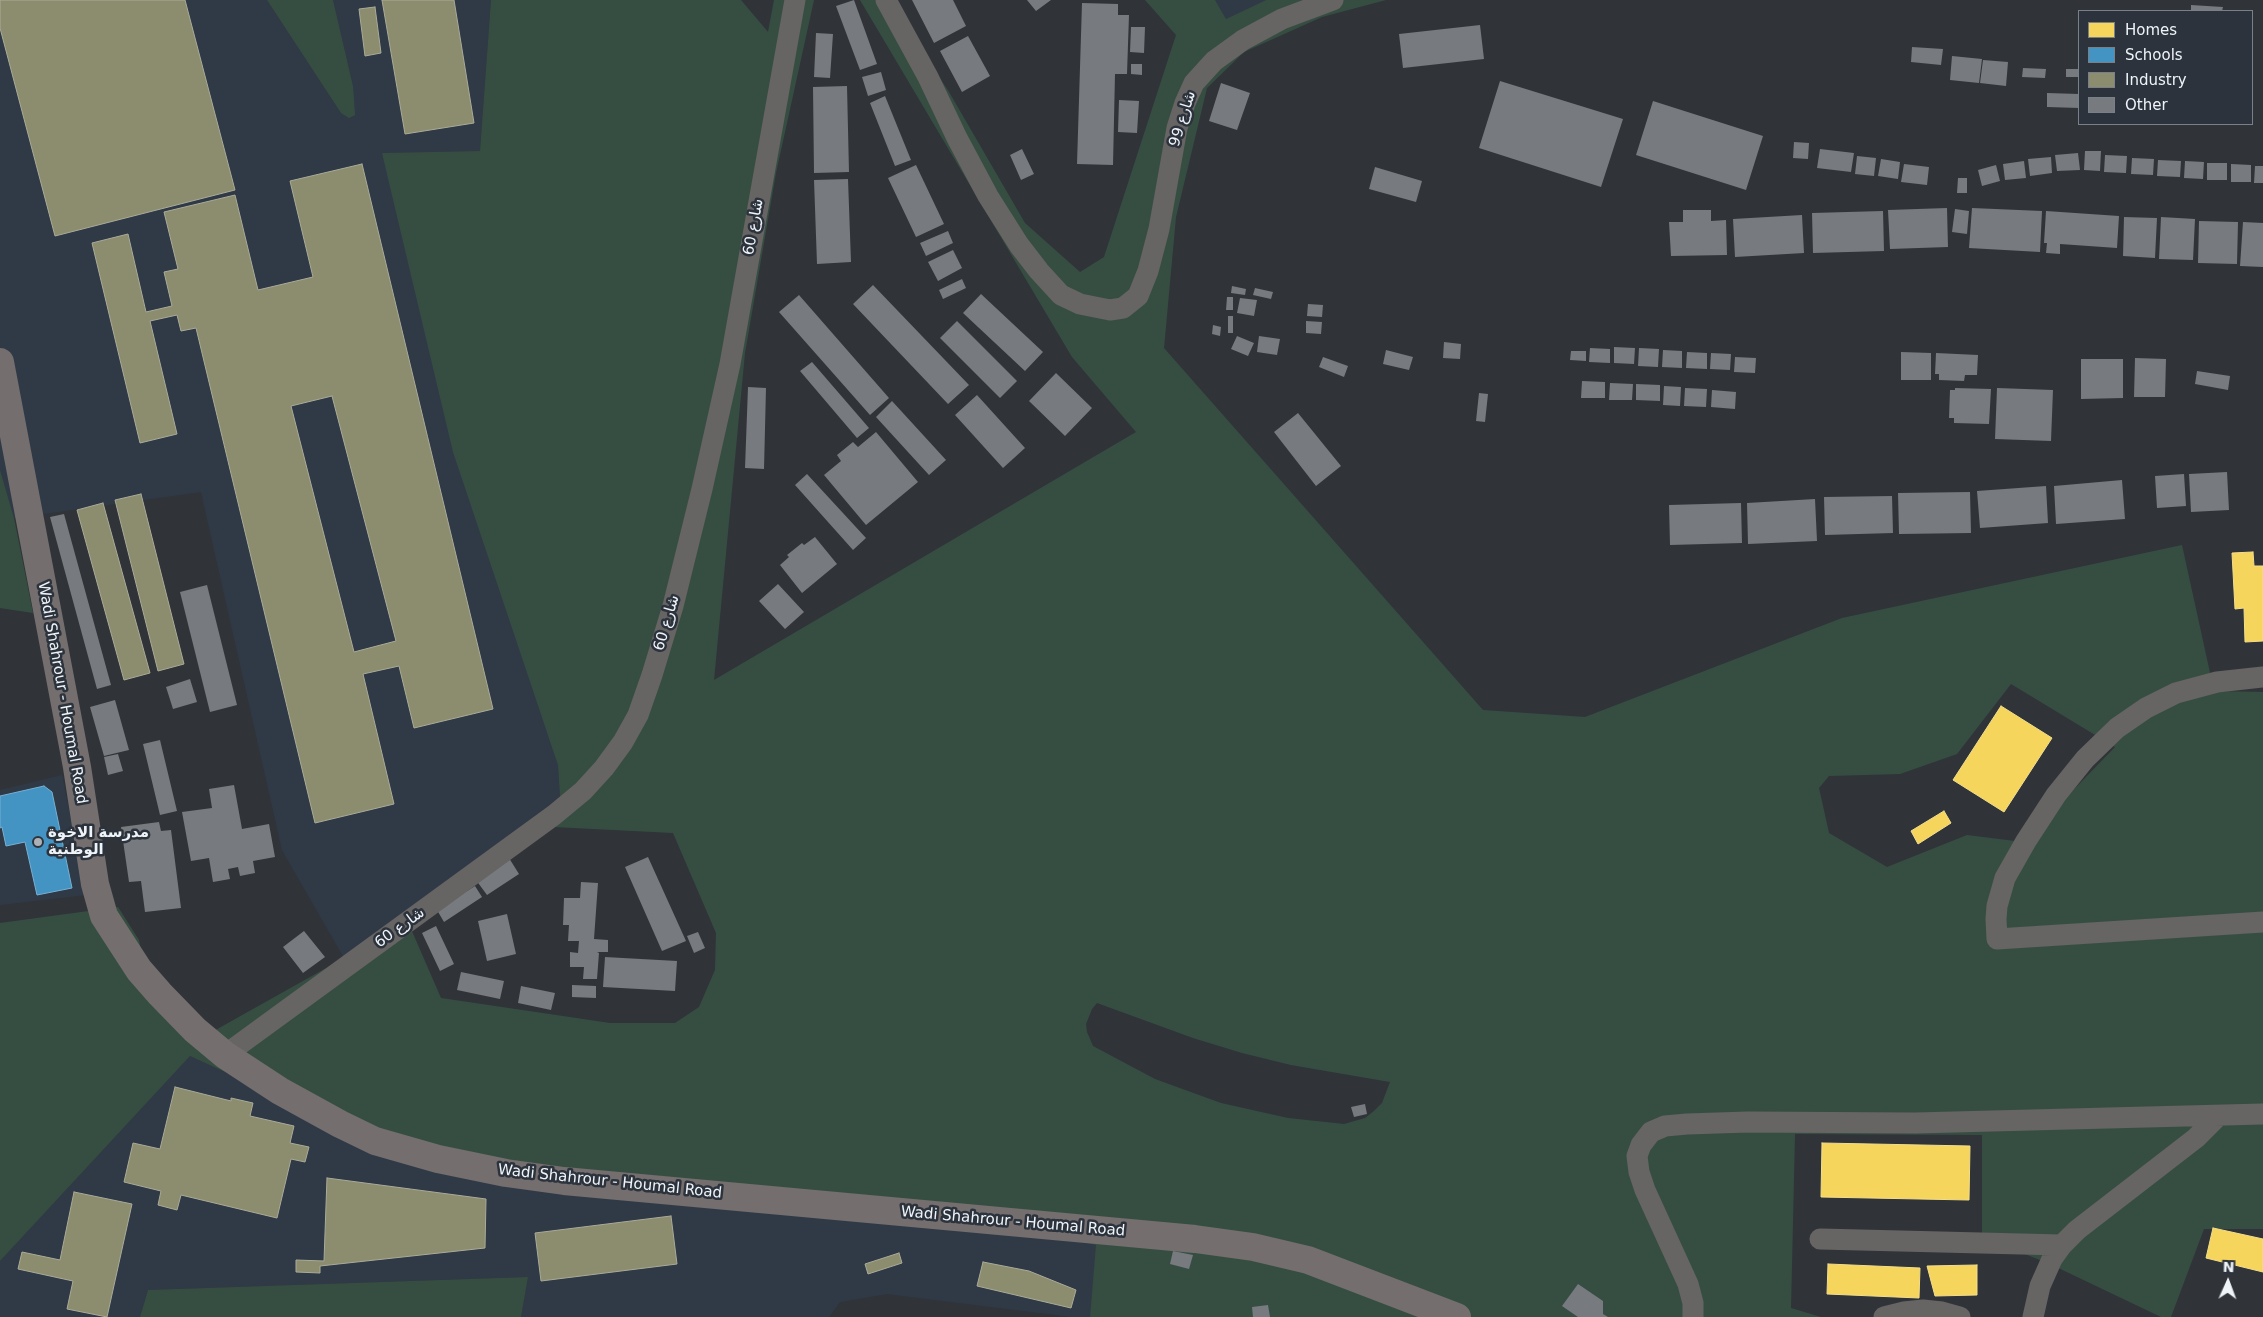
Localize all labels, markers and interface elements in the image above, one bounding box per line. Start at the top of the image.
legend [2078,10,2253,125]
text: Homes [2125,21,2177,39]
text: Schools [2125,46,2183,64]
text: Industry [2125,71,2187,89]
street label: شارع 99 [1166,89,1200,149]
text: Other [2125,96,2168,114]
street label: شارع 60 [740,197,768,257]
street label: Wadi Shahrour - Houmal Road [34,581,90,805]
street label: شارع 60 [650,593,684,653]
place label: مدرسة الاخوة الوطنية [48,824,149,859]
marker: مدرسة الاخوة الوطنية [32,836,44,848]
street label: شارع 60 [372,904,428,952]
street label: Wadi Shahrour - Houmal Road [497,1161,723,1203]
street label: Wadi Shahrour - Houmal Road [900,1203,1126,1241]
north arrow [2203,1257,2253,1307]
text: N [2222,1259,2235,1275]

